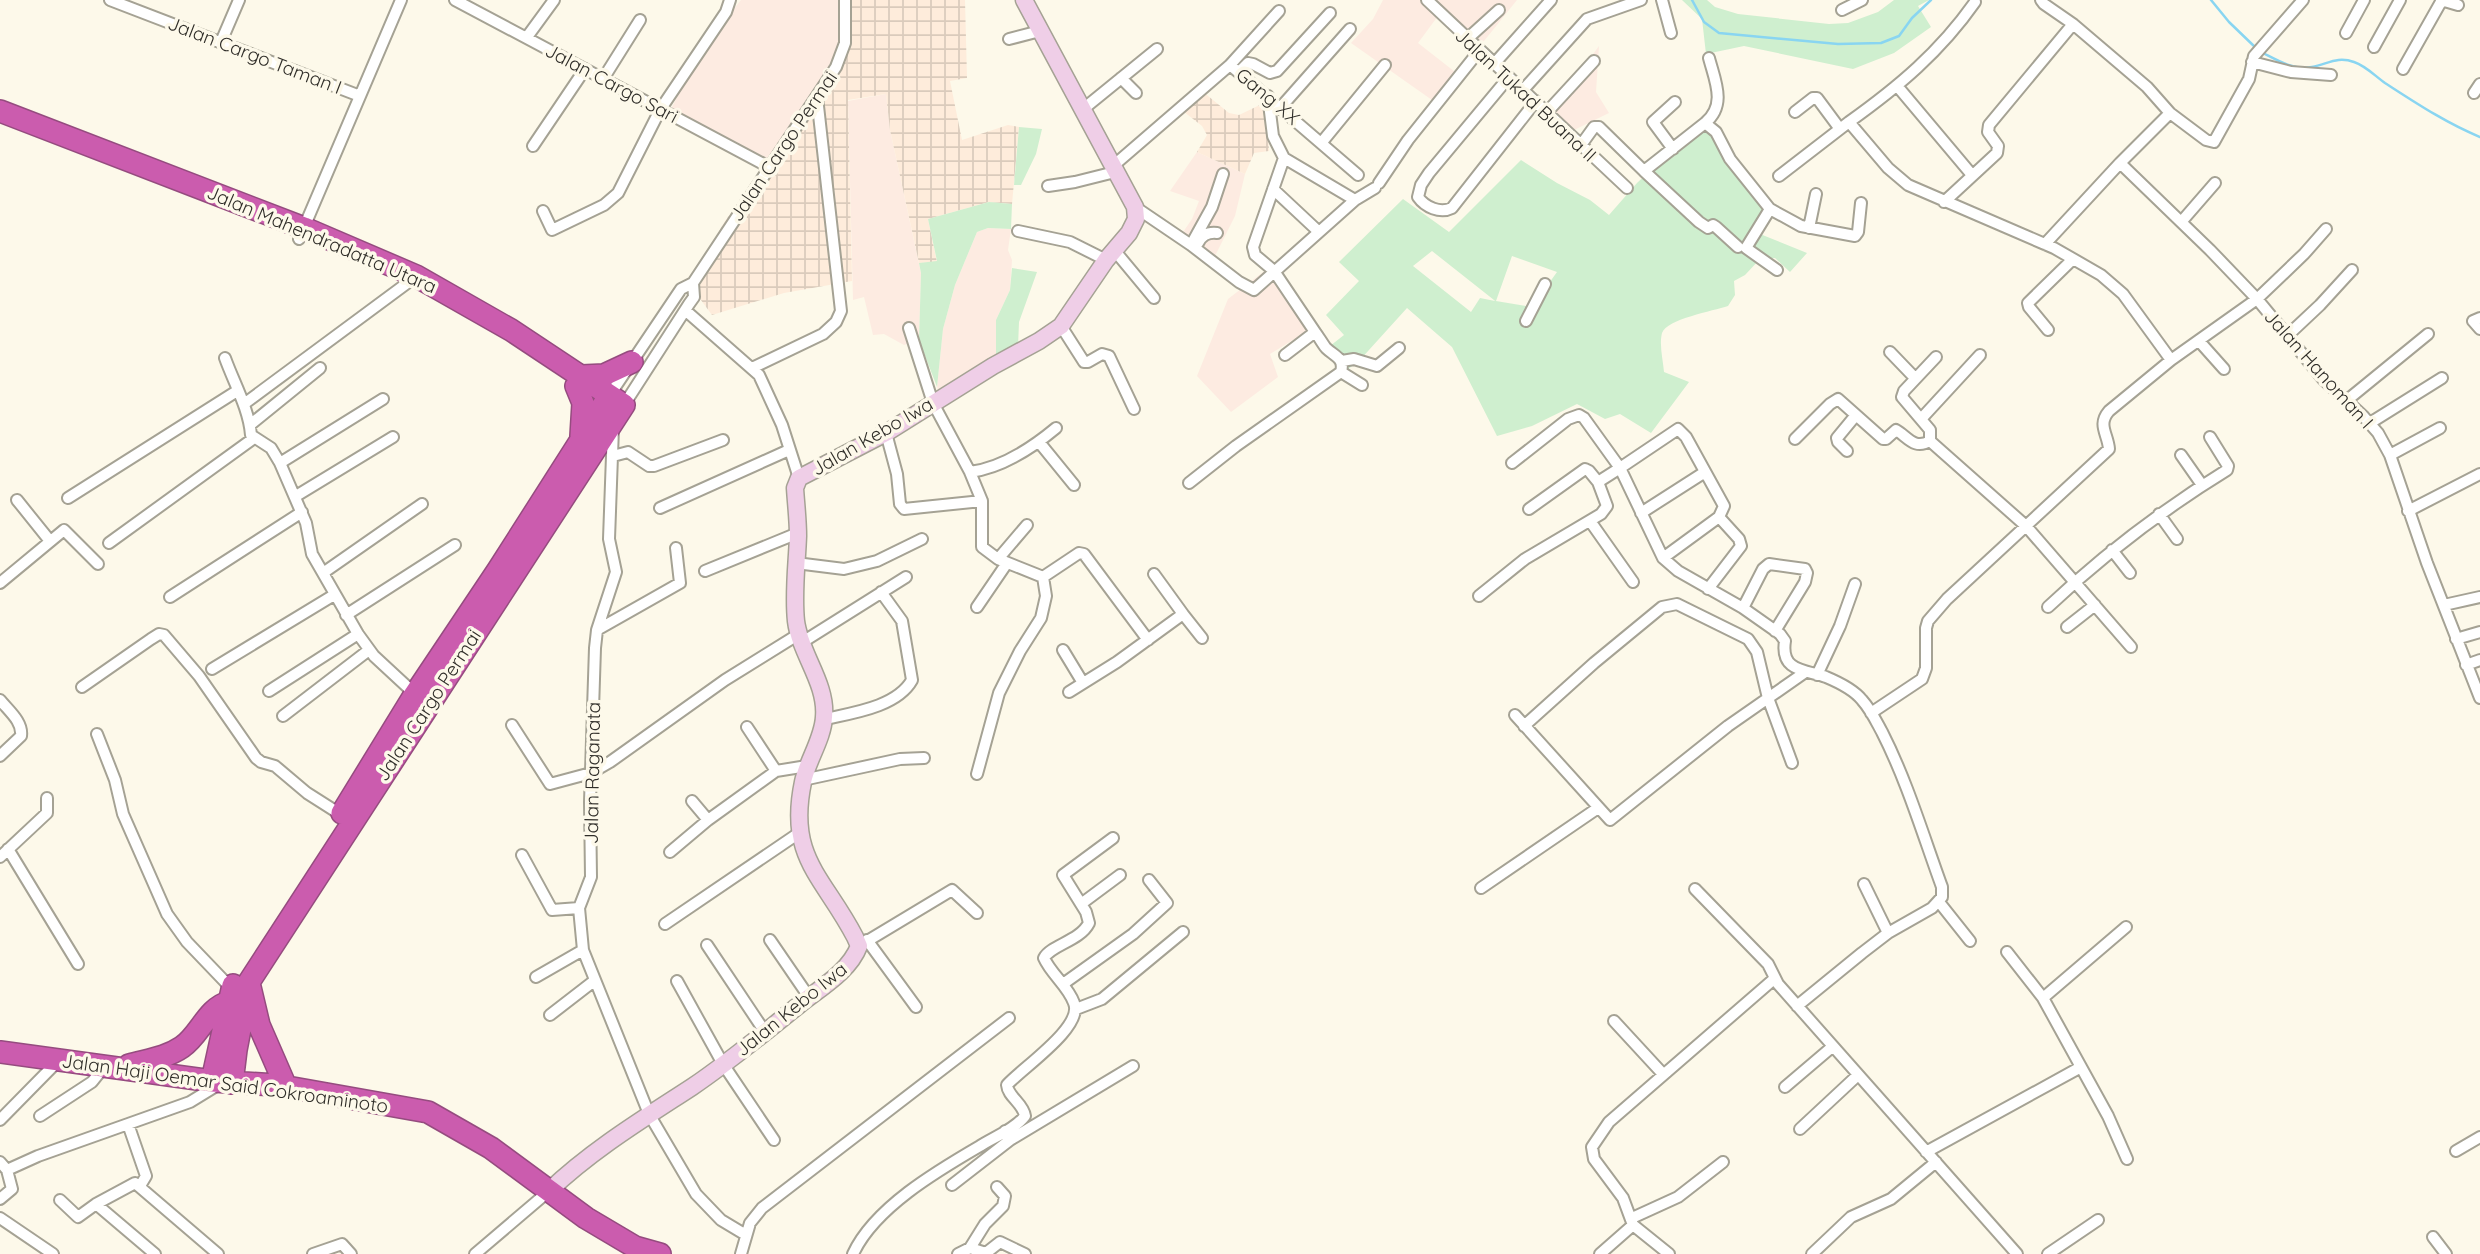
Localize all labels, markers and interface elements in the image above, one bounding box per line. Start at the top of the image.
street label: Jalan Cargo Taman I [165,11,345,99]
street label: Jalan Tukad Buana II [1450,23,1602,167]
street label: Jalan Cargo Sari [541,38,683,128]
street label: Gang XX [1231,62,1305,130]
street label: Jalan Cargo Permai [724,66,842,226]
street label: Jalan Mahendradatta Utara [204,180,440,298]
street label: Jalan Hanoman I [2259,305,2379,433]
street label: Jalan Kebo Iwa [807,392,937,480]
street label: Jalan Cargo Permai [370,625,486,785]
street label: Jalan Raganata [579,702,605,844]
street label: Jalan Kebo Iwa [730,957,852,1061]
street label: Jalan Haji Oemar Said Cokroaminoto [60,1048,390,1118]

